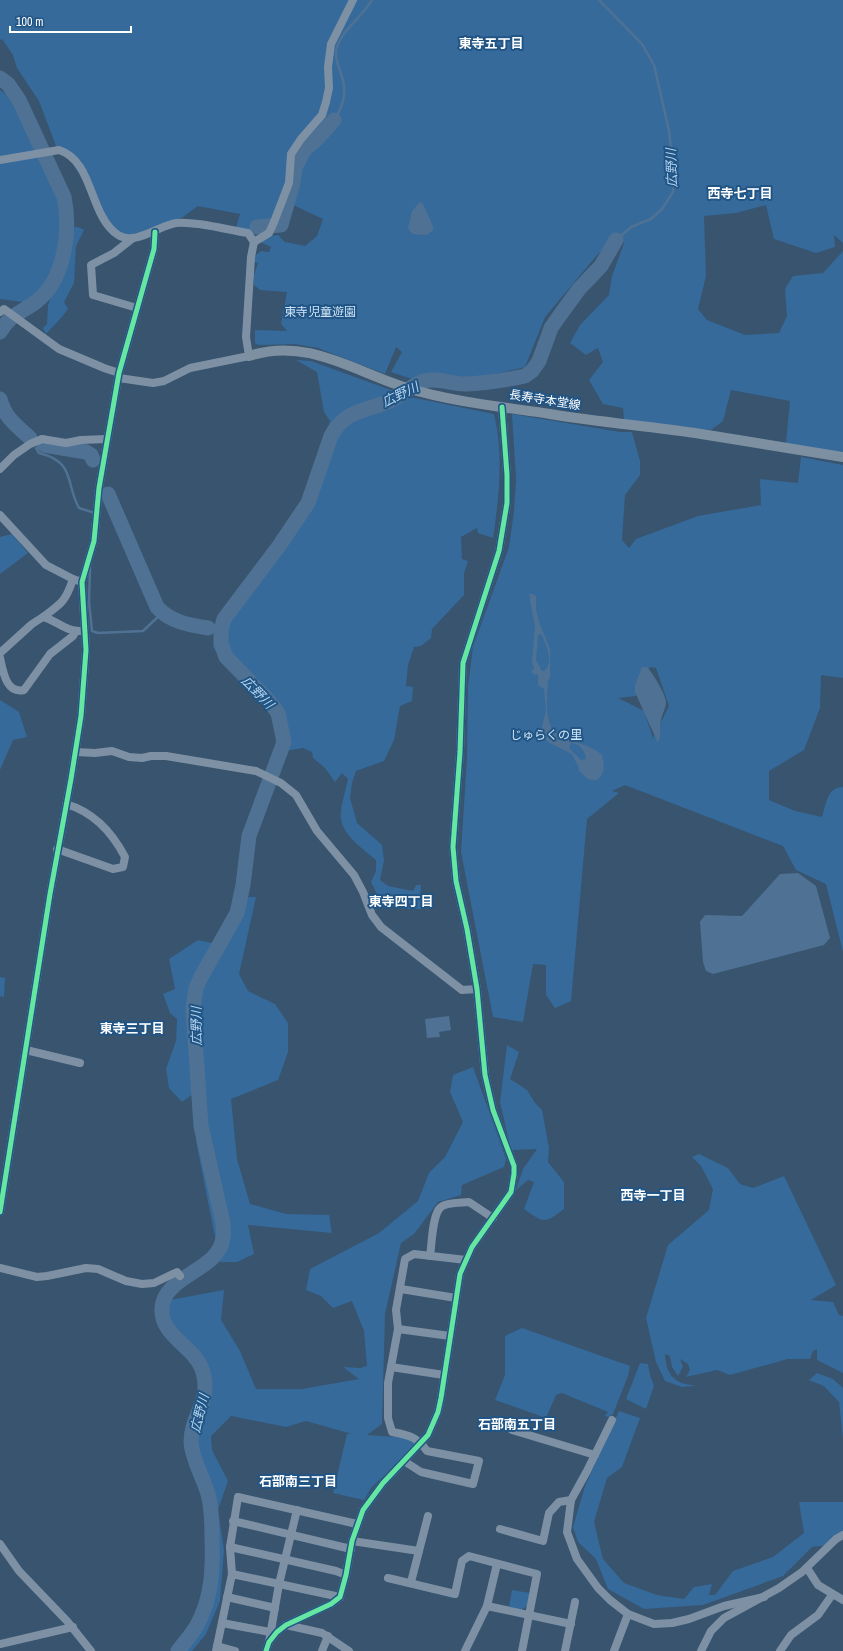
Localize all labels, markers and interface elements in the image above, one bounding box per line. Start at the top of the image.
scale bar [10,8,131,34]
text: 100 m [16,14,43,30]
district label: 東寺五丁目 [458,35,524,52]
water label: 広野川 [662,146,681,188]
district label: 西寺七丁目 [707,185,773,202]
park label: 東寺児童遊園 [284,304,356,320]
water label: 広野川 [379,377,423,411]
street label: 長寿寺本堂線 [508,386,582,414]
water label: 広野川 [238,672,279,714]
park label: じゅらくの里 [510,727,582,743]
district label: 東寺四丁目 [368,893,434,910]
water label: 広野川 [188,1004,205,1046]
district label: 東寺三丁目 [99,1020,165,1037]
district label: 西寺一丁目 [620,1187,686,1204]
water label: 広野川 [187,1390,213,1434]
district label: 石部南五丁目 [478,1416,556,1433]
district label: 石部南三丁目 [259,1473,337,1490]

